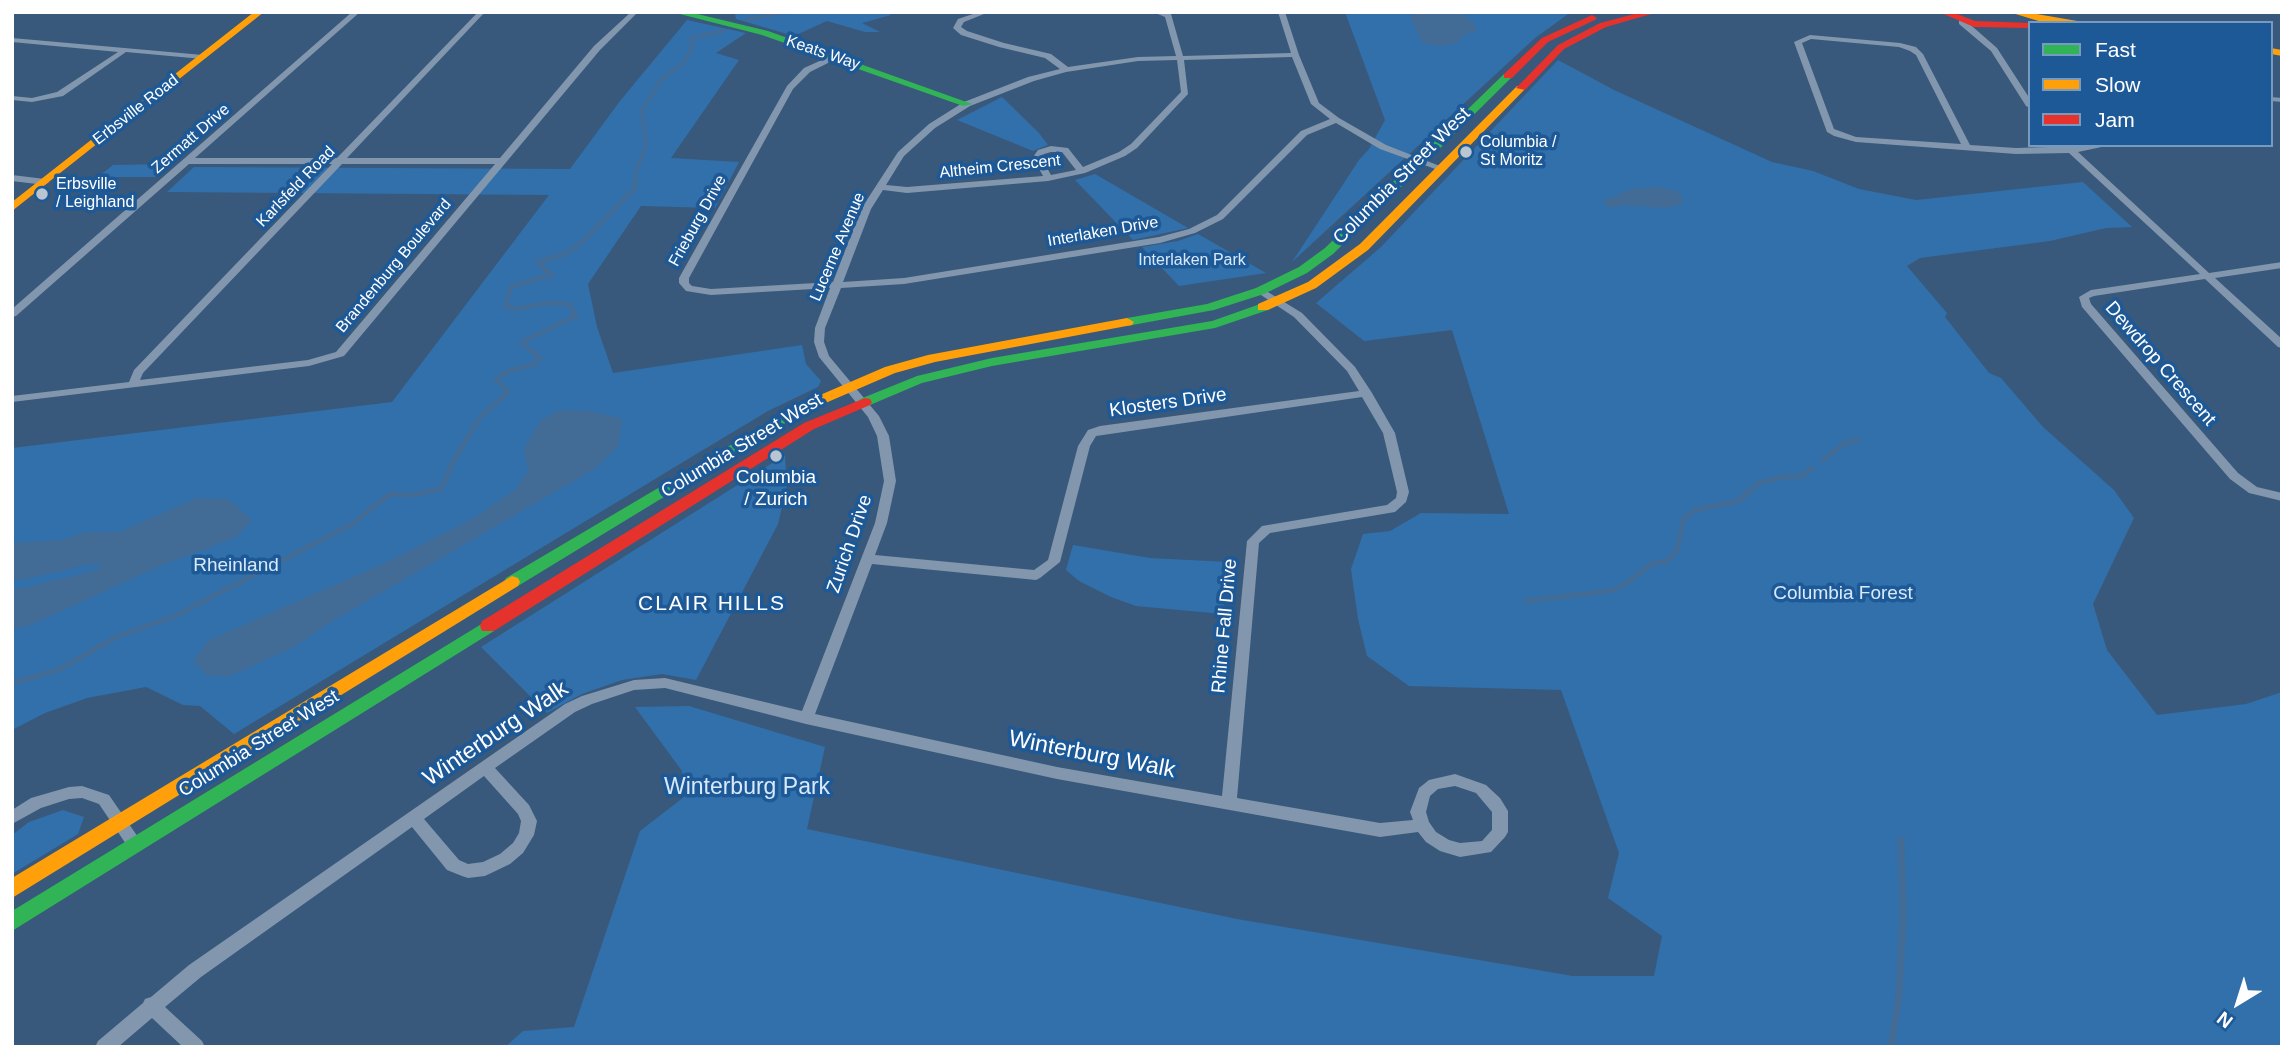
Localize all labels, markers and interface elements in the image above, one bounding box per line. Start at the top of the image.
legend [2028,21,2273,147]
street label: Keats Way [784,31,862,75]
text: Fast [2095,38,2136,61]
street label: Erbsville Road [89,71,183,149]
text: Slow [2095,73,2141,96]
street label: Zermatt Drive [148,100,234,178]
street label: Columbia Street West [1329,103,1475,249]
text: Jam [2095,108,2135,131]
place label: Columbia / St Moritz [1480,133,1556,171]
street label: Karlsfeld Road [253,143,339,231]
marker: Columbia / St Moritz [1458,144,1474,160]
street label: Altheim Crescent [938,151,1062,183]
street label: Frieburg Drive [665,172,731,270]
place label: Erbsville / Leighland [56,175,134,213]
marker: Erbsville / Leighland [34,186,50,202]
street label: Lucerne Avenue [806,190,870,304]
street label: Brandenburg Boulevard [332,195,456,337]
street label: Interlaken Drive [1046,213,1160,251]
park label: Interlaken Park [1138,251,1246,271]
street label: Dewdrop Crescent [2100,297,2220,431]
street label: Klosters Drive [1108,383,1228,423]
street label: Columbia Street West [657,389,827,503]
marker: Columbia / Zurich [768,448,784,464]
place label: Columbia / Zurich [736,467,816,511]
street label: Zurich Drive [823,492,877,596]
park label: Rheinland [193,555,279,577]
street label: Rhine Fall Drive [1208,558,1242,694]
park label: Columbia Forest [1773,583,1913,605]
district label: CLAIR HILLS [639,591,785,617]
street label: Winterburg Walk [418,675,574,793]
street label: Columbia Street West [175,685,343,803]
street label: Winterburg Walk [1006,725,1178,785]
park label: Winterburg Park [664,774,830,802]
north arrow [2203,968,2273,1038]
text: N [2213,1007,2237,1032]

